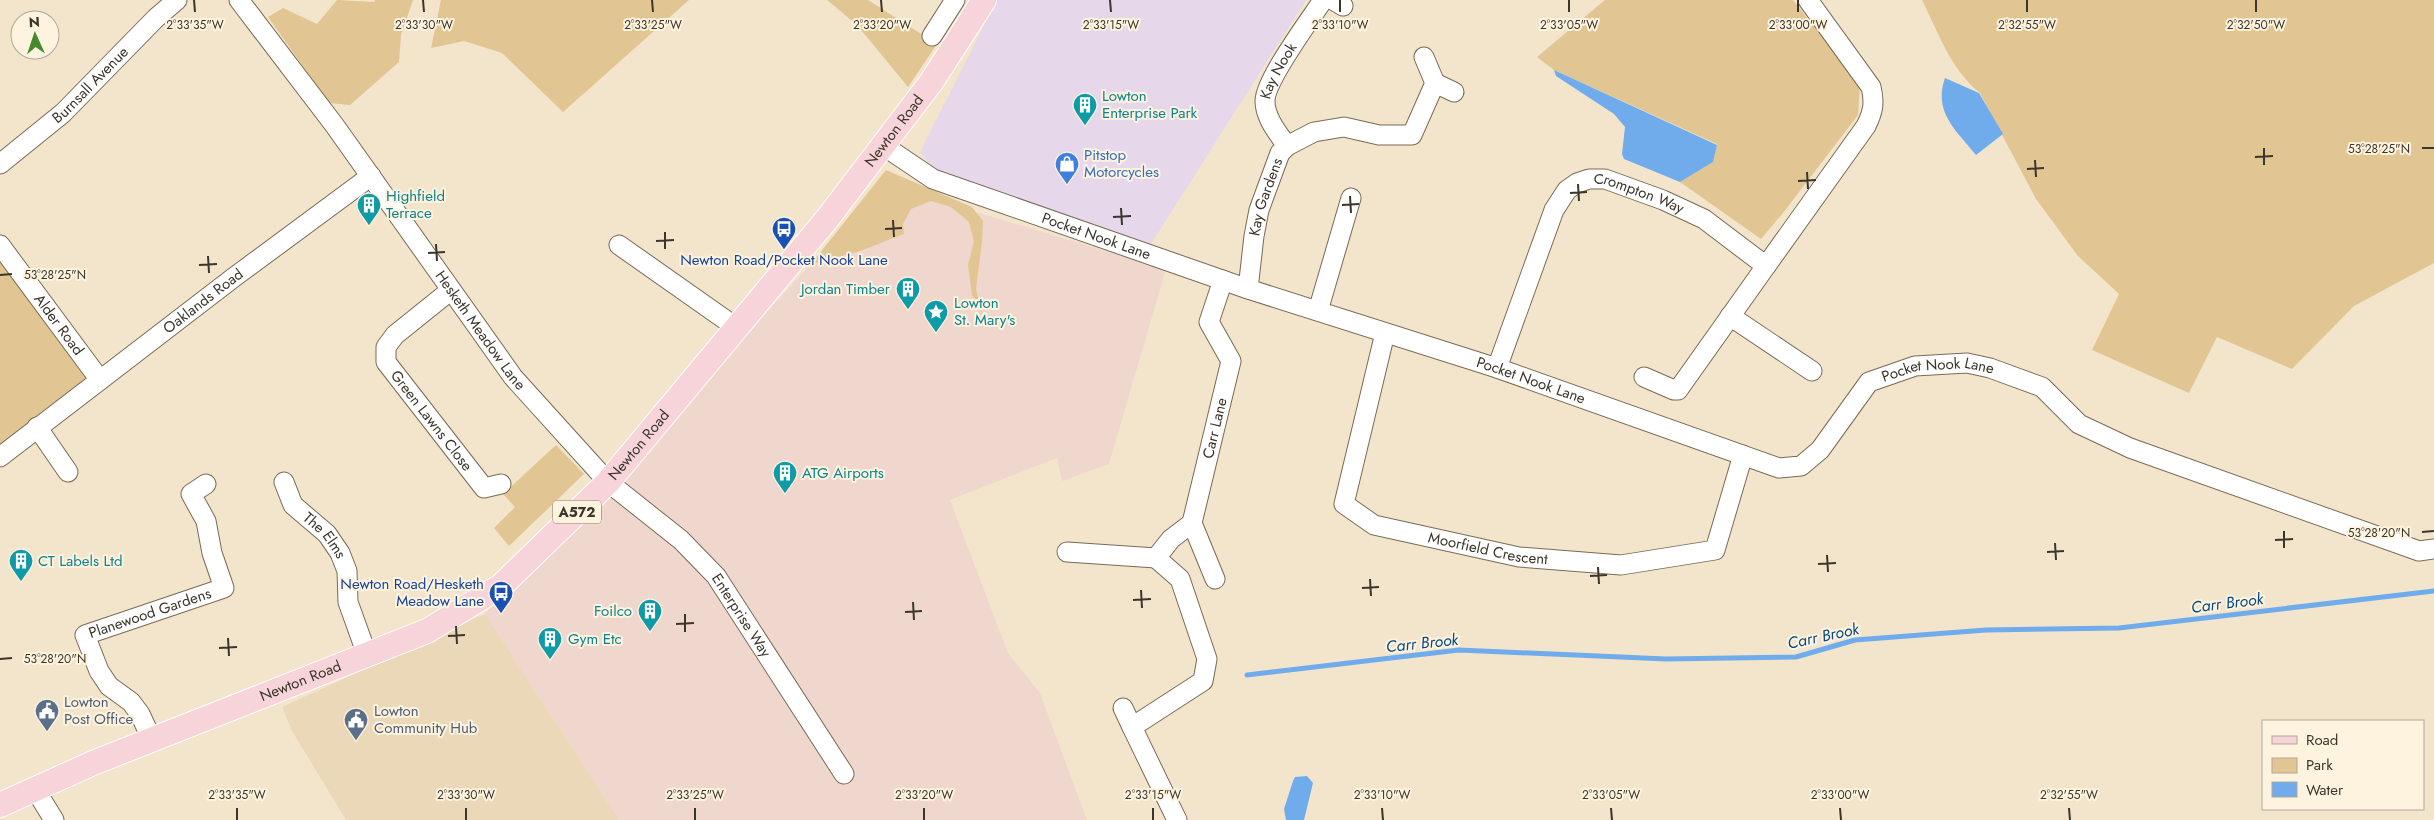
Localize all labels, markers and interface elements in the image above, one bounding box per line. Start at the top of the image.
north arrow [10,10,60,60]
text: N [28,12,40,32]
text: 2°33'35"W [166,16,224,34]
text: 2°33'30"W [395,16,453,34]
text: 2°33'25"W [624,16,682,34]
text: 2°33'20"W [853,16,911,34]
text: 2°33'15"W [1083,16,1139,34]
text: 2°33'10"W [1312,16,1368,34]
text: 2°33'05"W [1540,16,1598,34]
text: 2°33'00"W [1769,16,1827,34]
text: 2°32'55"W [1998,16,2056,34]
text: 2°32'50"W [2227,16,2285,34]
street label: Kay Nook [1254,38,1302,102]
street label: Burnsall Avenue [47,41,134,129]
place label: Lowton Enterprise Park [1102,85,1198,124]
street label: Newton Road [859,90,929,172]
building icon: Lowton Enterprise Park [1072,92,1098,126]
text: 53°28'25"N [2348,140,2410,158]
place label: Pitstop Motorcycles [1084,144,1159,183]
shop icon: Pitstop Motorcycles [1054,151,1080,185]
street label: Kay Gardens [1243,155,1288,238]
street label: Crompton Way [1594,168,1688,219]
place label: Highfield Terrace [386,185,445,224]
building icon: Highfield Terrace [356,192,382,226]
street label: Pocket Nook Lane [1039,207,1154,265]
bus stop icon: Newton Road/Pocket Nook Lane [771,216,797,250]
place label: Newton Road/Pocket Nook Lane [680,249,888,271]
street label: Oaklands Road [158,263,248,339]
text: 53°28'25"N [24,266,86,284]
street label: Hesketh Meadow Lane [430,266,531,395]
building icon: Jordan Timber [895,276,921,310]
place label: Jordan Timber [799,278,891,300]
street label: Alder Road [29,289,89,360]
place label: Lowton St. Mary's [954,292,1015,331]
place icon: Lowton St. Mary's [923,299,949,333]
street label: Pocket Nook Lane [1474,351,1589,410]
street label: Pocket Nook Lane [1879,352,1996,388]
street label: Green Lawns Close [385,365,478,476]
street label: Carr Lane [1197,395,1233,461]
street label: Newton Road [603,405,675,485]
building icon: ATG Airports [772,460,798,494]
place label: ATG Airports [802,462,884,484]
road number: A572 [553,501,601,524]
street label: The Elms [298,507,352,562]
text: 53°28'20"N [2348,524,2410,542]
street label: Moorfield Crescent [1426,526,1549,570]
building icon: CT Labels Ltd [8,548,34,582]
place label: CT Labels Ltd [38,550,122,572]
street label: Enterprise Way [706,569,777,662]
place label: Newton Road/Hesketh Meadow Lane [340,573,484,612]
bus stop icon: Newton Road/Hesketh Meadow Lane [488,580,514,614]
street label: Planewood Gardens [86,582,214,644]
water label: Carr Brook [2190,587,2266,619]
building icon: Foilco [637,598,663,632]
place label: Foilco [594,600,632,622]
water label: Carr Brook [1785,617,1862,655]
building icon: Gym Etc [537,626,563,660]
place label: Gym Etc [568,628,622,650]
water label: Carr Brook [1385,628,1460,658]
text: 53°28'20"N [24,650,86,668]
street label: Newton Road [256,655,344,707]
place label: Lowton Post Office [64,691,134,730]
public building icon: Lowton Post Office [34,698,60,732]
place label: Lowton Community Hub [374,700,478,739]
public building icon: Lowton Community Hub [343,707,369,741]
legend [2262,720,2424,810]
text: Road [2306,729,2338,751]
text: Park [2306,754,2333,776]
text: Water [2306,779,2344,801]
text: 2°33'35"W [208,786,266,804]
text: 2°33'30"W [437,786,495,804]
text: 2°33'25"W [666,786,724,804]
text: 2°33'20"W [895,786,953,804]
text: 2°33'15"W [1125,786,1181,804]
text: 2°33'10"W [1354,786,1410,804]
text: 2°33'05"W [1582,786,1640,804]
text: 2°33'00"W [1811,786,1869,804]
text: 2°32'55"W [2040,786,2098,804]

